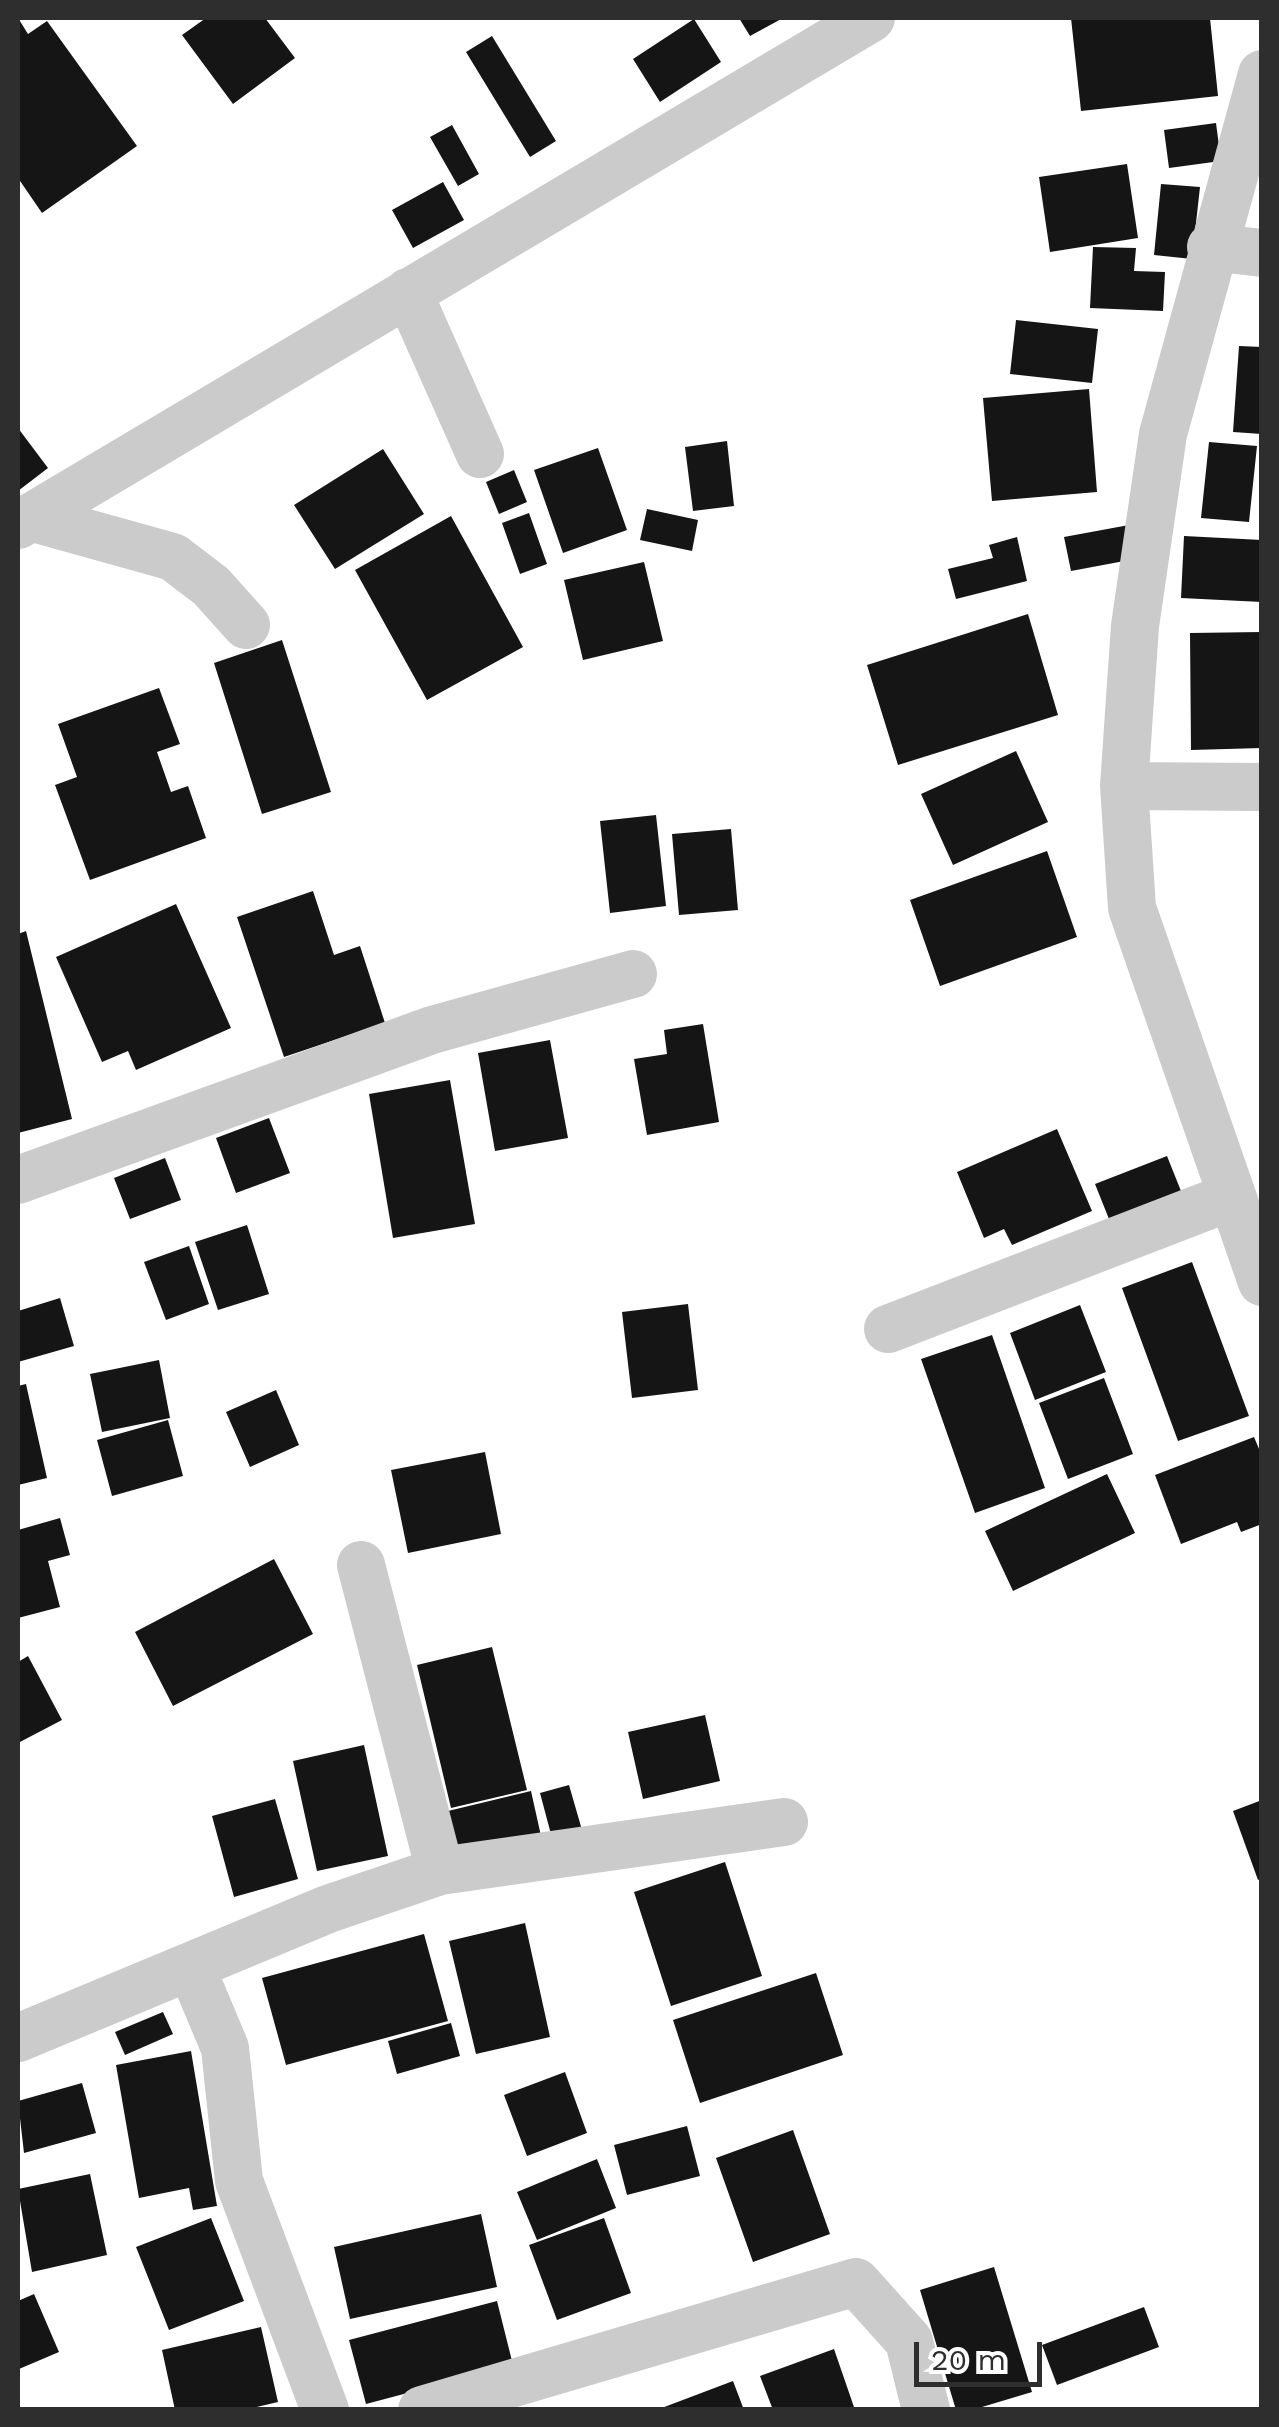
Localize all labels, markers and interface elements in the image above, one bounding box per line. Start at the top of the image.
scale bar [919,2322,1046,2384]
text: 20 m [931,2342,1006,2377]

